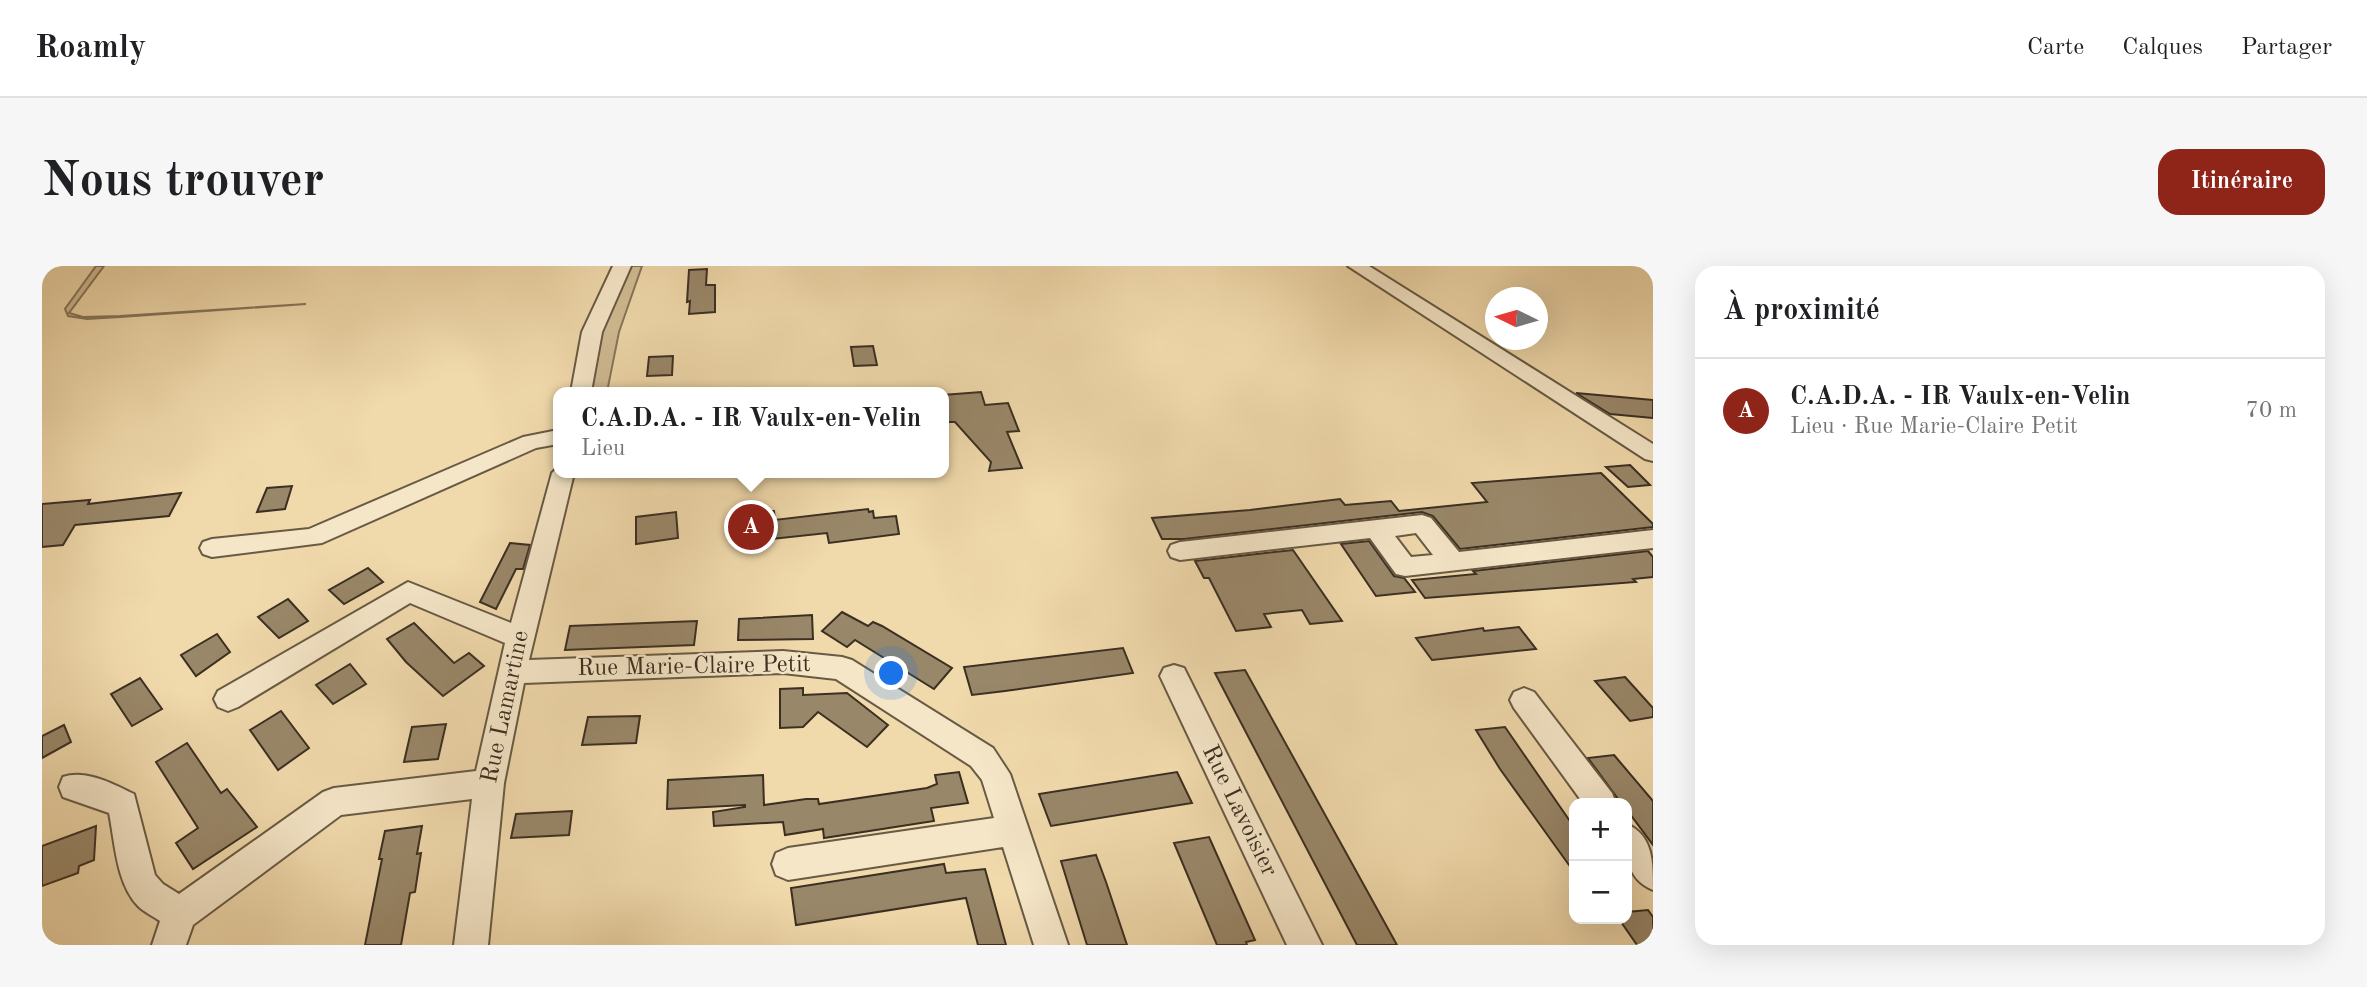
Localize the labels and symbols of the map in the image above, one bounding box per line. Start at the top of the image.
north arrow [1485,287,1548,350]
pin: A [728,501,774,553]
street label: Rue Lamartine [478,629,534,785]
street label: Rue Marie-Claire Petit [577,653,811,681]
your location [874,656,908,690]
street label: Rue Lavoisier [1197,742,1281,881]

